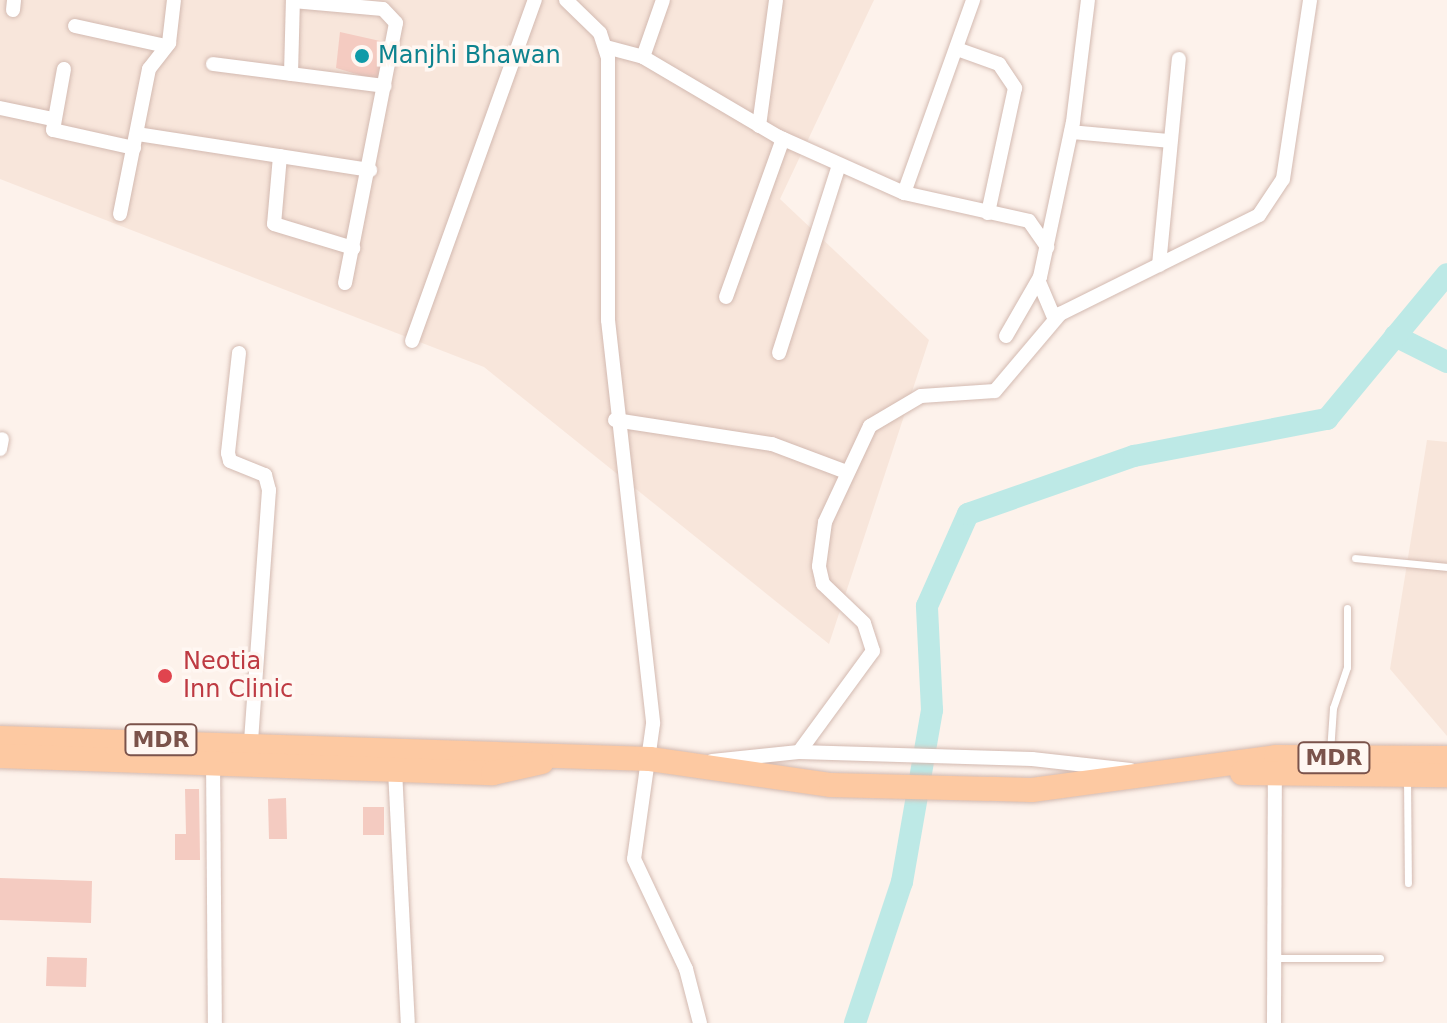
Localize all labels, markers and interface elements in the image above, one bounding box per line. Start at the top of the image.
place label: Manjhi Bhawan [378,42,561,70]
marker: Manjhi Bhawan [353,47,371,65]
place label: Neotia Inn Clinic [183,648,293,704]
marker: Neotia Inn Clinic [154,665,176,687]
road number: MDR [123,722,199,758]
road number: MDR [1296,740,1372,776]

